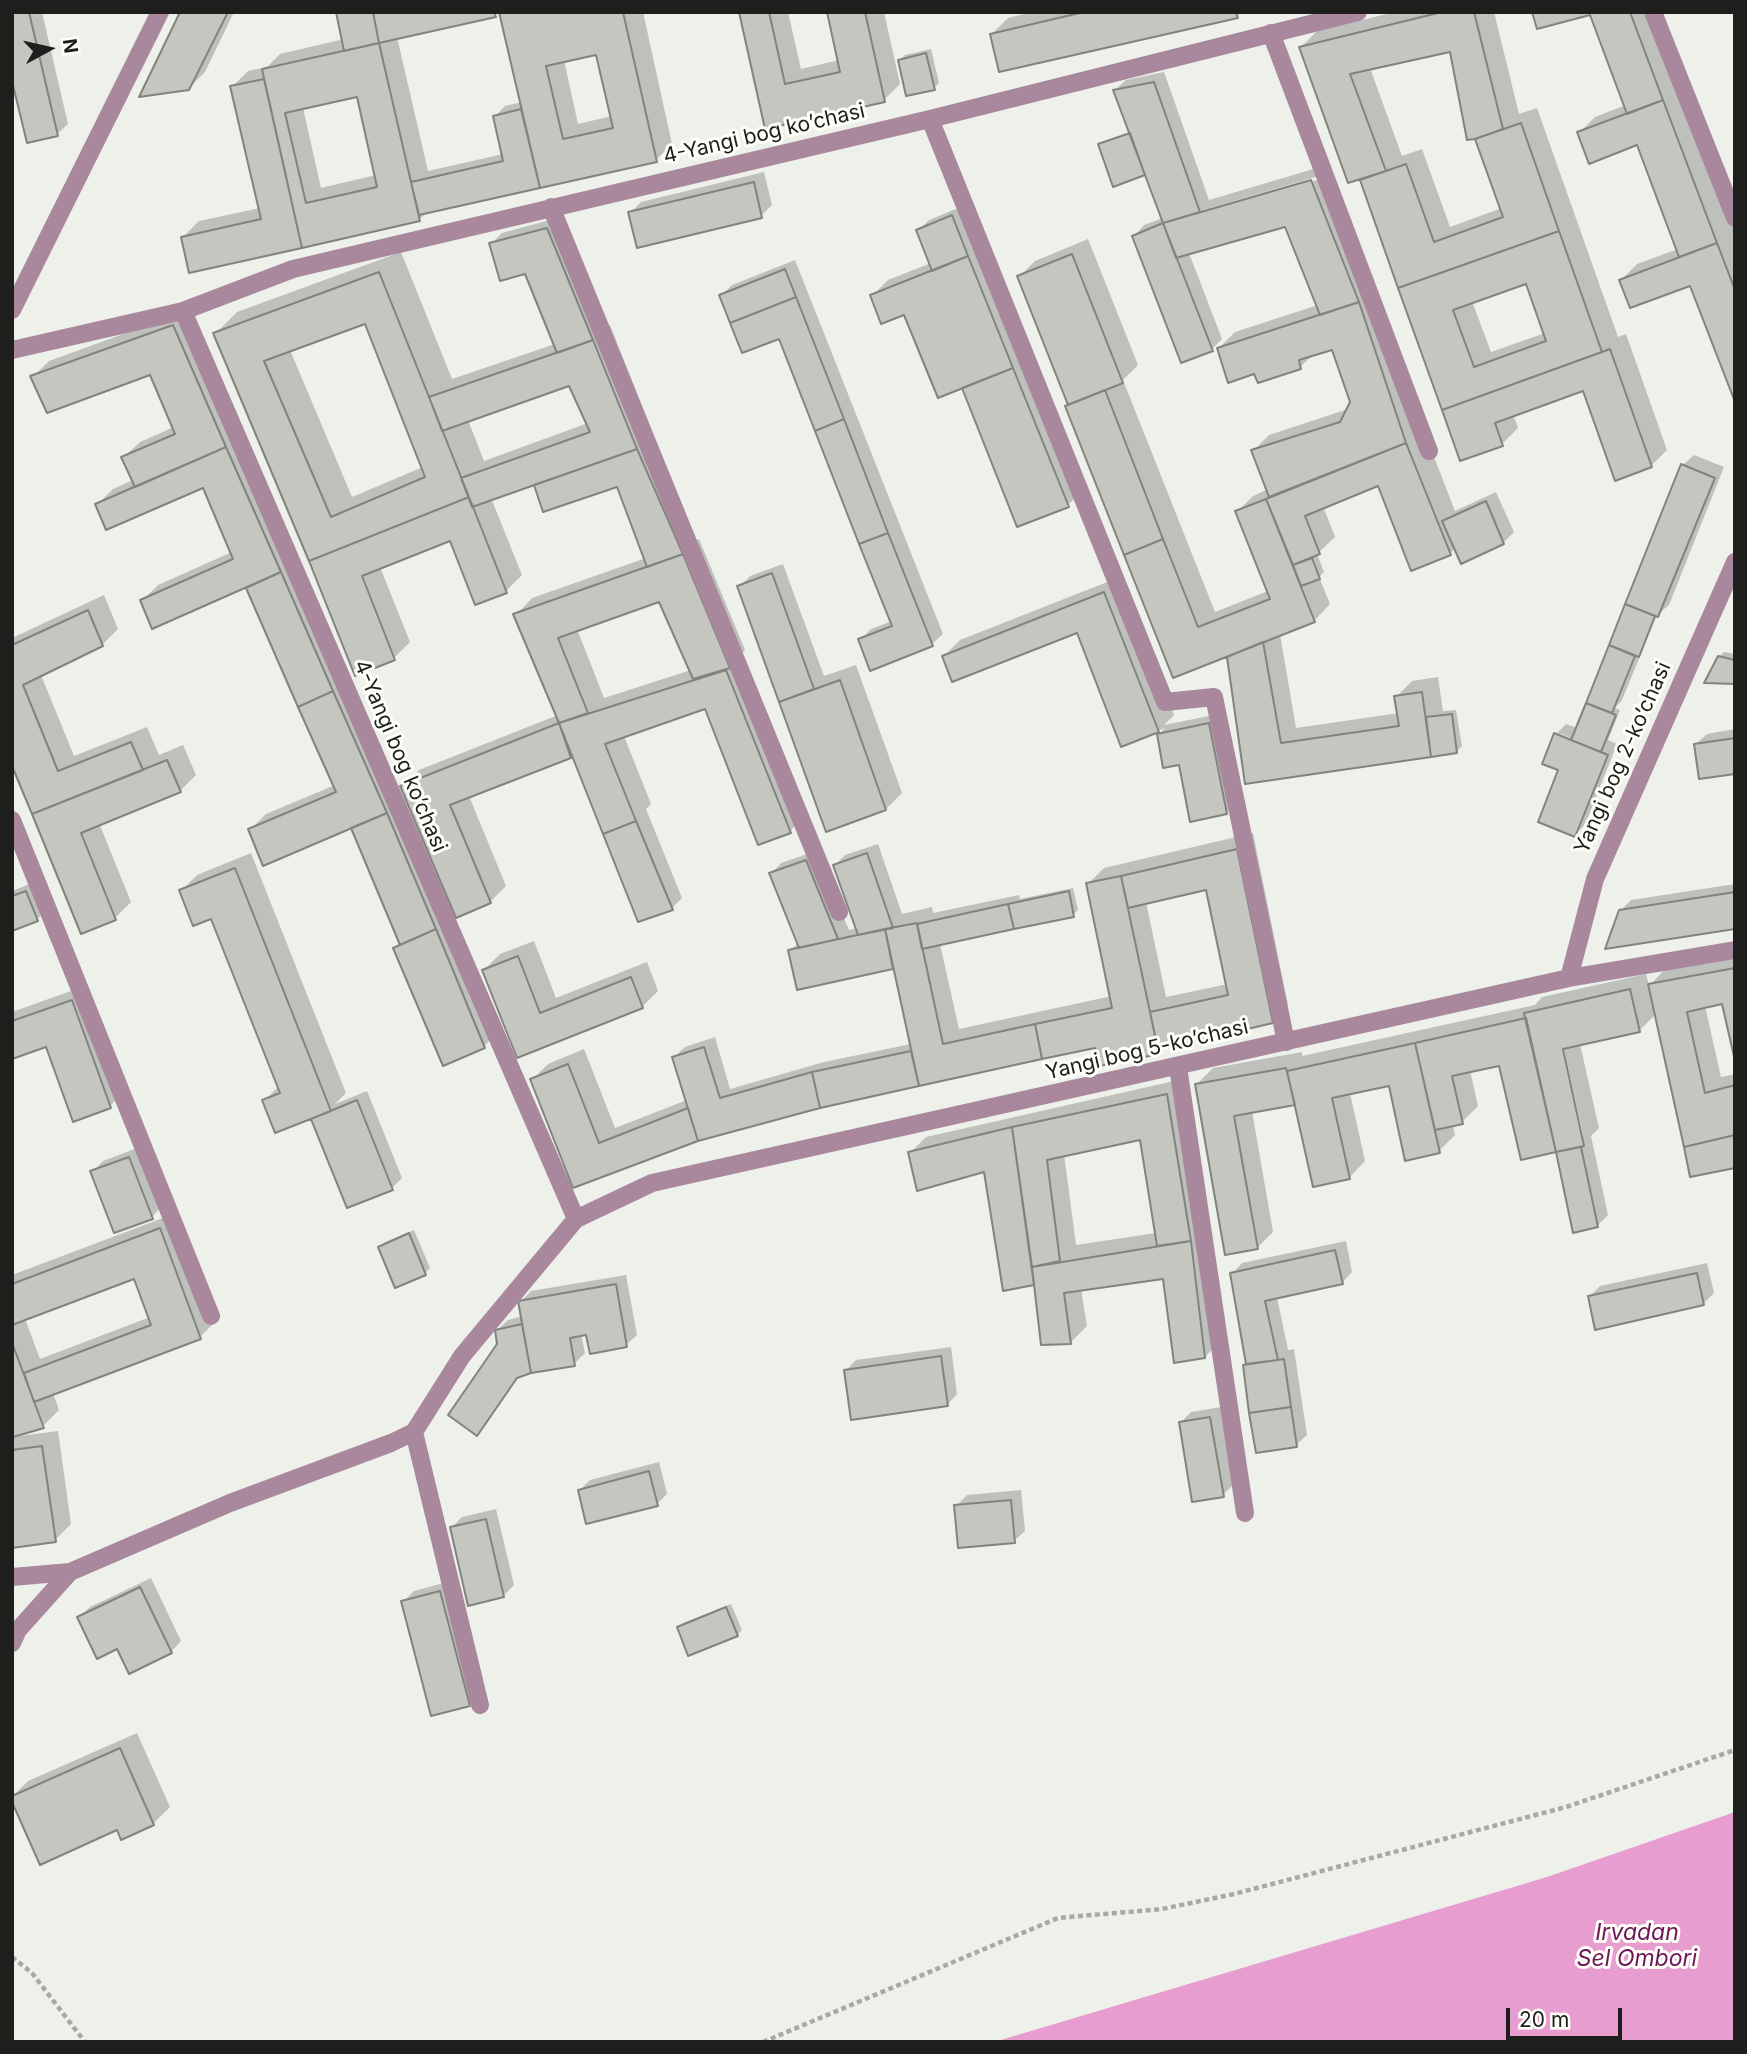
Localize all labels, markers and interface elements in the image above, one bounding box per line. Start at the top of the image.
north arrow [14,14,84,84]
text: N [58,37,83,55]
street label: 4-Yangi bog koʼchasi [661,99,867,169]
street label: 4-Yangi bog koʼchasi [348,656,452,856]
street label: Yangi bog 2-koʼchasi [1569,658,1677,858]
street label: Yangi bog 5-koʼchasi [1043,1014,1251,1086]
water label: Irvadan Sel Ombori [1577,1919,1697,1973]
scale bar [1509,1994,1624,2038]
text: 20 m [1519,2007,1569,2032]

